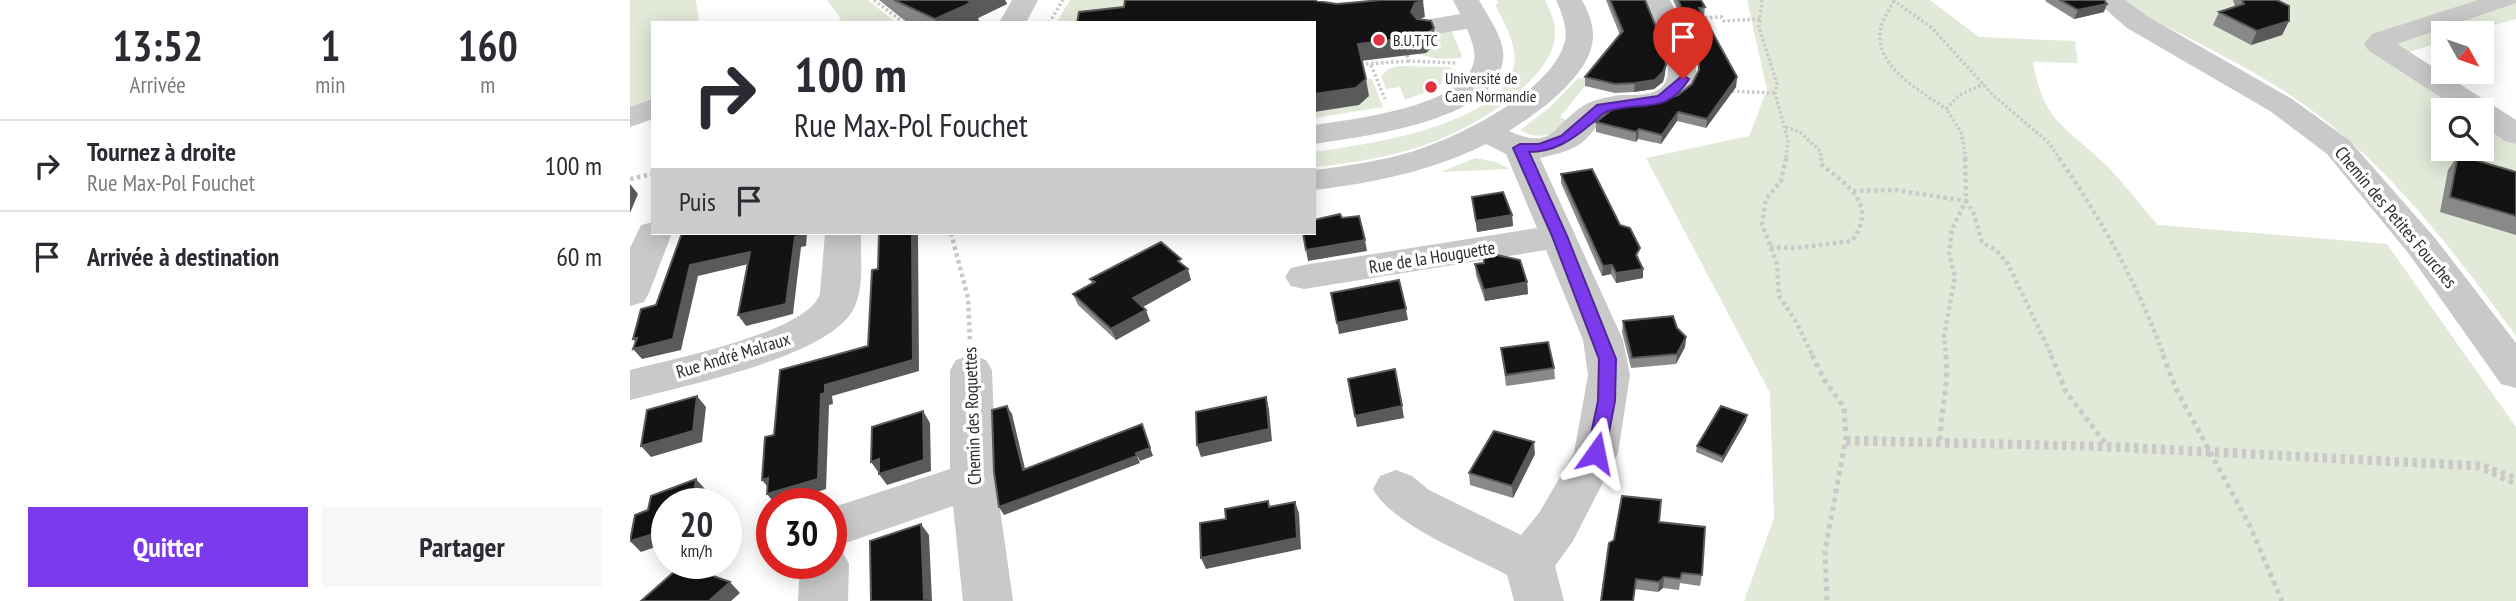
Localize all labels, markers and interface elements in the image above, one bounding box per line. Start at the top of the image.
pin [1653,7,1713,79]
text: 13:52 [112,18,203,73]
text: 1 [320,18,340,73]
text: 160 [458,18,518,73]
icon: arrive [1664,18,1702,56]
north arrow [2431,21,2494,84]
map controls [2431,21,2494,161]
place label: B.U.T TC [1393,30,1438,50]
marker: B.U.T TC [1371,32,1387,48]
text: 100 m [794,42,907,106]
icon: right [679,49,770,140]
place label: Université de Caen Normandie [1445,68,1536,106]
text: Arrivée [130,70,186,99]
text: min [315,70,345,99]
text: m [480,70,495,99]
marker: Université de Caen Normandie [1423,79,1439,95]
button: search [2431,98,2494,161]
text: Rue Max-Pol Fouchet [794,104,1028,146]
text: Tournez à droite [87,135,236,168]
street label: Chemin des Petites Fourches [2330,141,2462,293]
icon: right [28,147,66,185]
text: 100 m [544,149,602,182]
text: Rue Max-Pol Fouchet [87,168,255,197]
icon: arrive [730,182,768,220]
text: Puis [679,185,716,218]
street label: Rue de la Houguette [1367,236,1497,278]
icon: arrive [28,238,66,276]
text: Arrivée à destination [87,240,279,273]
text: 60 m [556,240,602,273]
street label: Rue André Malraux [673,327,793,383]
street label: Chemin des Roquettes [958,347,986,485]
position arrow [1559,416,1633,490]
speed limit sign: 30 [756,488,847,579]
text: 20 [680,501,713,547]
button: Quitter [28,507,308,587]
button: Partager [322,507,602,587]
text: km/h [681,539,712,562]

